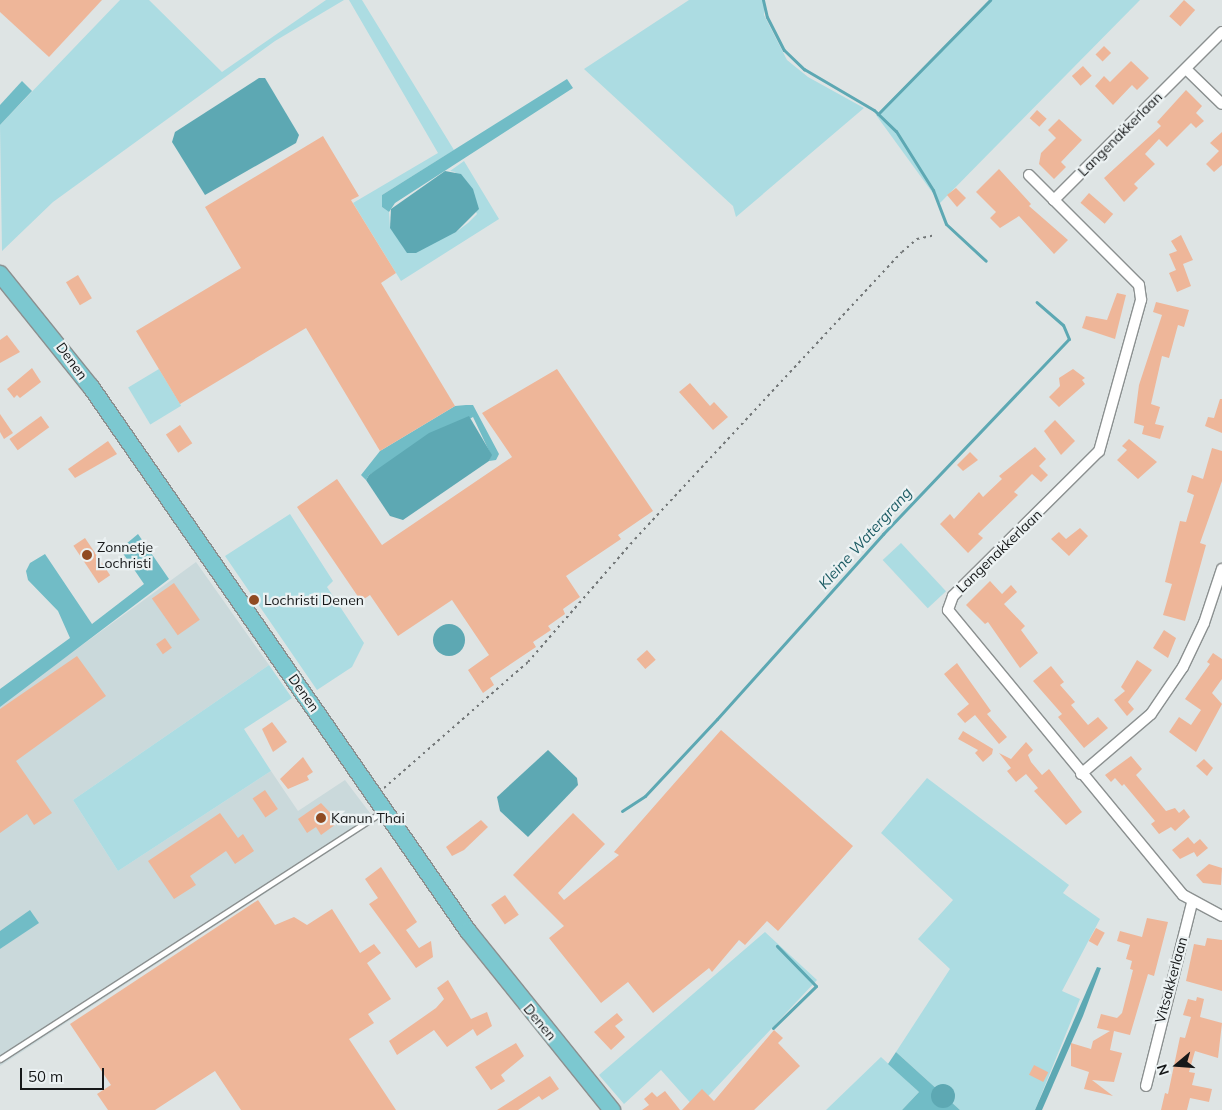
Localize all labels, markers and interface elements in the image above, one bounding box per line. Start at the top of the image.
street label: Langenakkerlaan [1074,88,1166,180]
street label: Denen [53,339,91,383]
water label: Kleine Watergrang [815,484,915,592]
street label: Langenakkerlaan [953,506,1045,596]
place label: Zonnetje Lochristi [97,539,153,572]
marker: Zonnetje Lochristi [81,549,93,561]
place label: Lochristi Denen [264,592,364,608]
marker: Lochristi Denen [248,594,260,606]
street label: Denen [285,671,323,715]
place label: Kanun Thai [331,810,405,826]
marker: Kanun Thai [315,812,327,824]
street label: Vitsakkerlaan [1151,935,1191,1025]
street label: Denen [520,1000,560,1044]
north arrow [1152,1040,1202,1090]
scale bar [22,1058,106,1090]
text: N [1153,1062,1173,1077]
text: 50 m [28,1067,63,1086]

